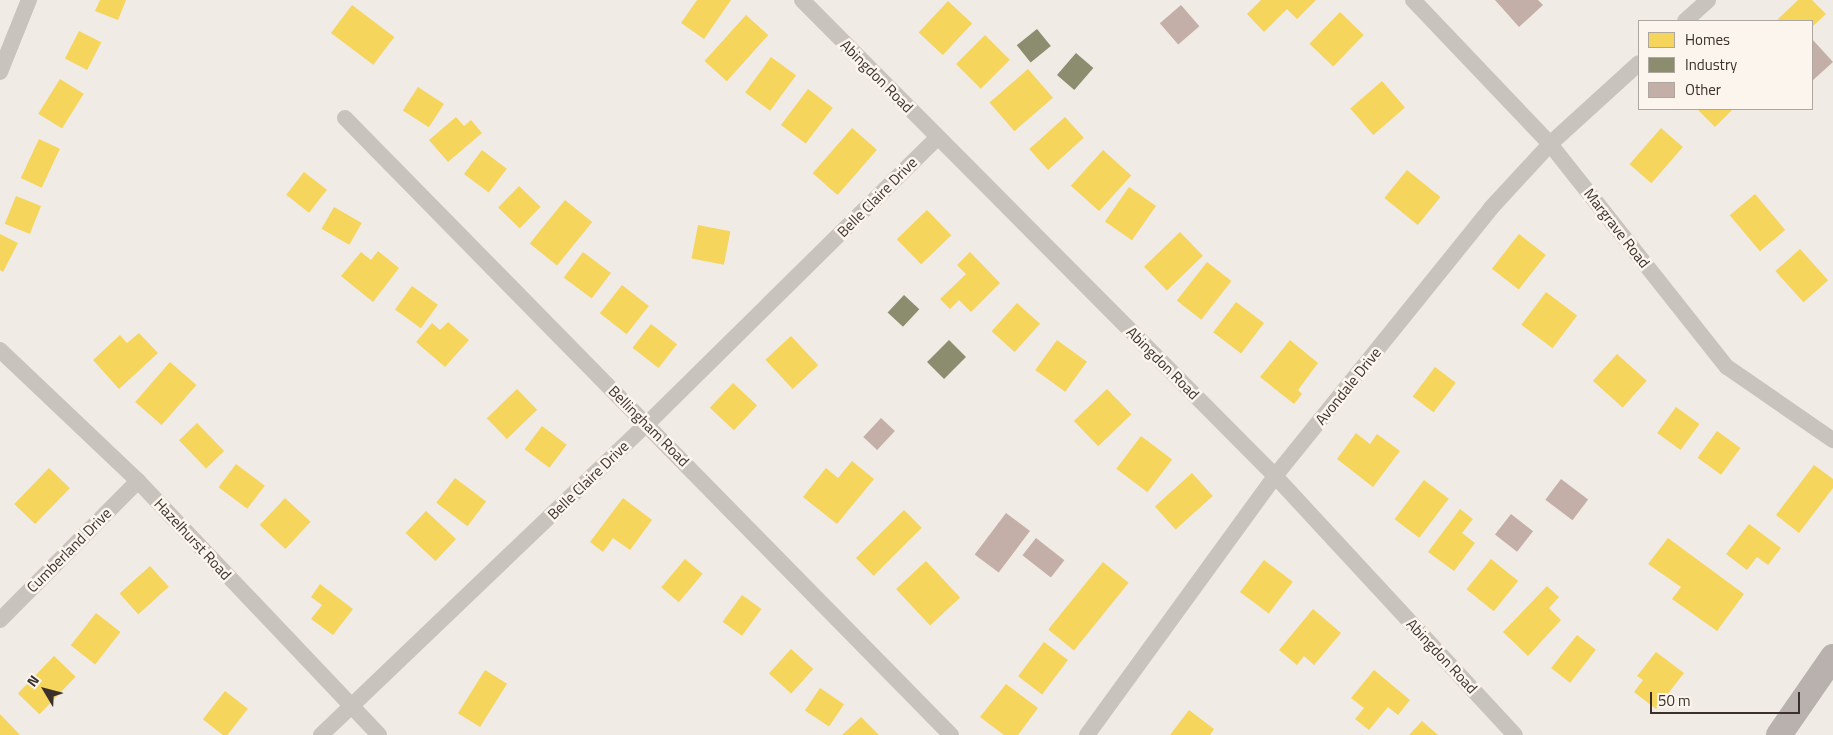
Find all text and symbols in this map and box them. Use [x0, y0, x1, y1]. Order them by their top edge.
legend [1638, 20, 1813, 110]
text: Homes [1685, 28, 1730, 51]
street label: Abingdon Road [837, 36, 917, 116]
text: Industry [1685, 53, 1737, 76]
text: Other [1685, 78, 1721, 101]
street label: Belle Claire Drive [833, 153, 921, 241]
street label: Margrave Road [1580, 185, 1654, 271]
street label: Abingdon Road [1123, 323, 1203, 403]
street label: Avondale Drive [1311, 344, 1385, 428]
street label: Bellingham Road [605, 382, 693, 470]
street label: Belle Claire Drive [544, 437, 632, 523]
street label: Hazelhurst Road [151, 495, 235, 583]
street label: Cumberland Drive [23, 504, 115, 596]
street label: Abingdon Road [1403, 615, 1481, 697]
north arrow [20, 665, 70, 715]
text: N [21, 670, 44, 691]
scale bar [1653, 682, 1803, 714]
text: 50 m [1658, 689, 1691, 712]

